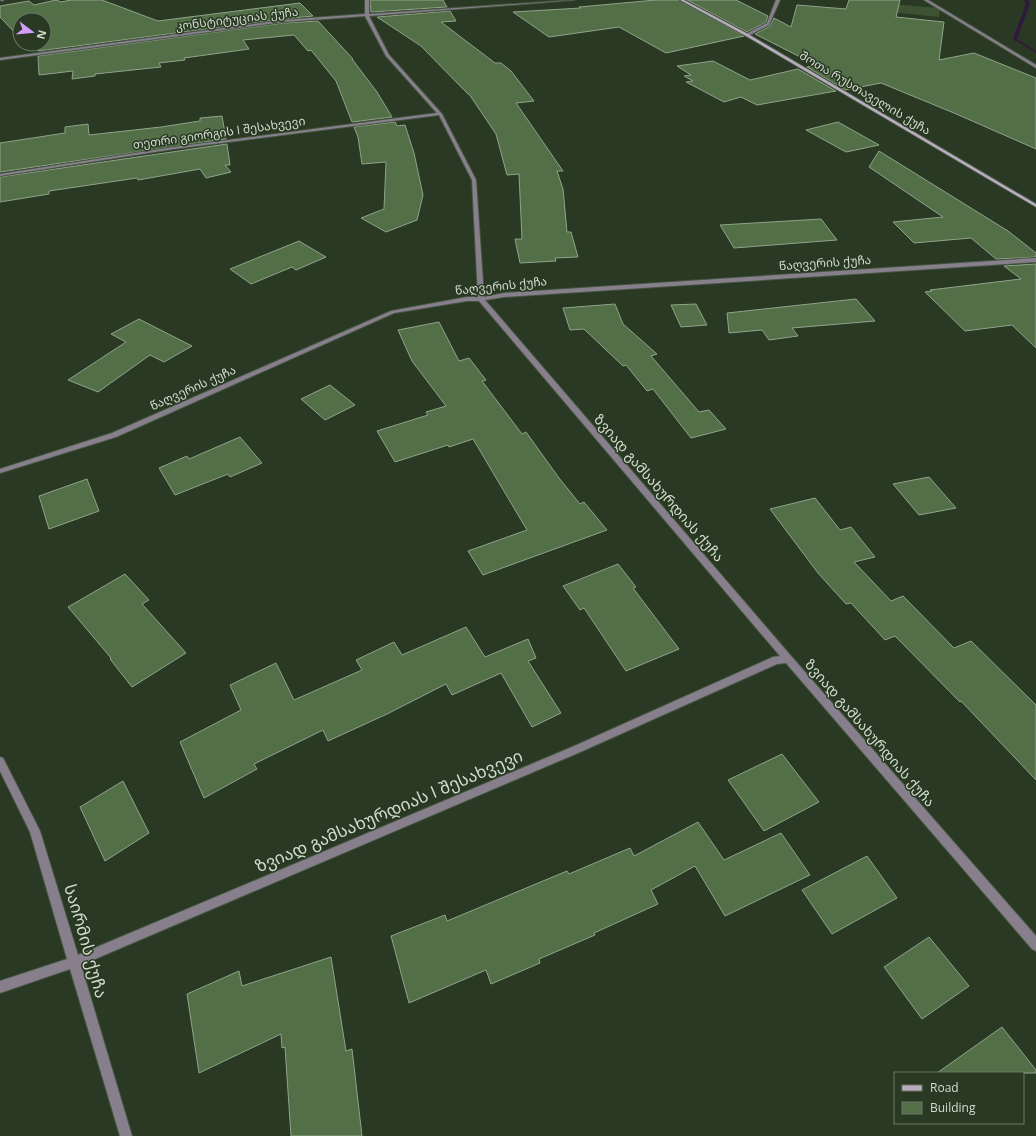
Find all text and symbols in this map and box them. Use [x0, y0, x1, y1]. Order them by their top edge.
street label: კონსტიტუციას ქუჩა [175, 3, 299, 34]
north arrow [12, 12, 52, 52]
text: N [34, 29, 51, 41]
street label: შოთა რუსთაველის ქუჩა [796, 47, 934, 139]
street label: თეთრი გიორგის I შესახვევი [132, 112, 306, 153]
street label: წაღვერის ქუჩა [778, 251, 872, 274]
street label: წაღვერის ქუჩა [454, 272, 548, 299]
street label: წაღვერის ქუჩა [147, 361, 238, 414]
street label: ზვიად გამსახურდიას ქუჩა [590, 410, 729, 565]
street label: ზვიად გამსახურდიას ქუჩა [801, 655, 940, 810]
street label: ზვიად გამსახურდიას I შესახვევი [252, 744, 526, 877]
street label: საირმის ქუჩა [59, 881, 114, 1000]
legend [894, 1072, 1024, 1124]
text: Road [930, 1079, 959, 1096]
text: Building [930, 1099, 976, 1116]

